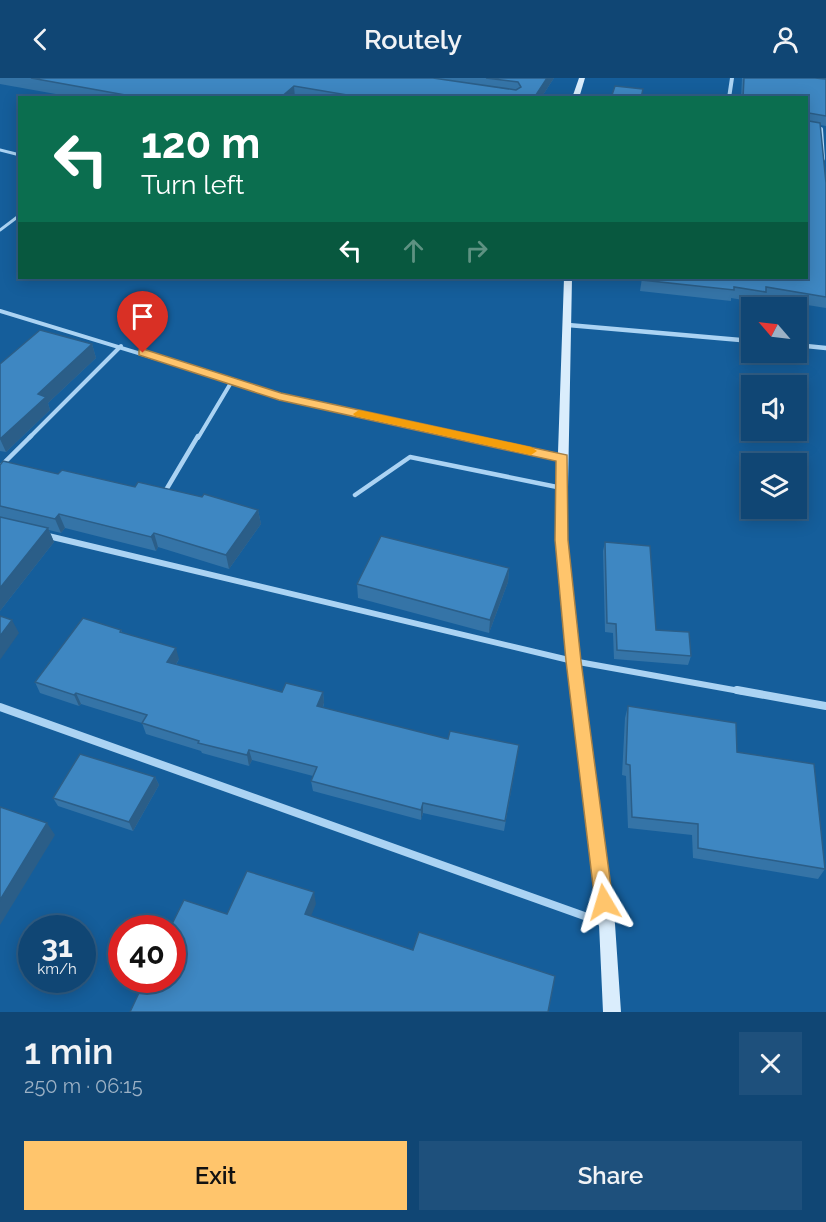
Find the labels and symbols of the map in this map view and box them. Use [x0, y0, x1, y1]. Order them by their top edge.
pin [117, 291, 168, 353]
north arrow [741, 297, 807, 363]
position arrow [572, 870, 636, 934]
speed limit sign: 40 [108, 915, 186, 993]

